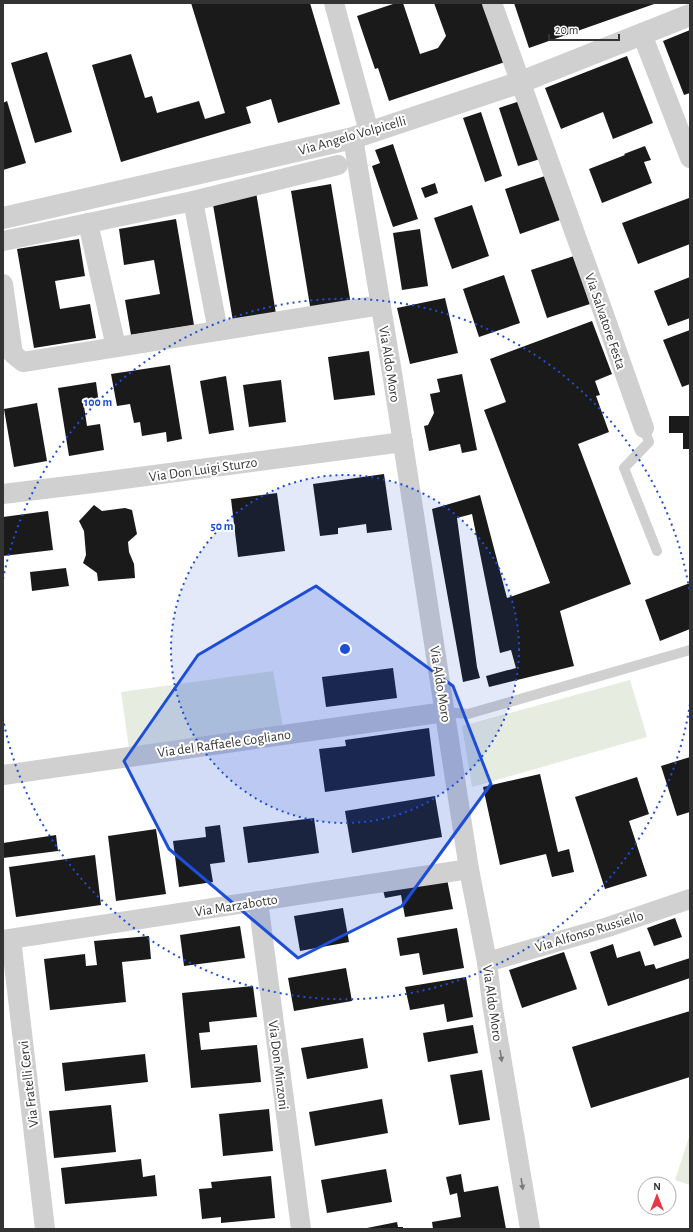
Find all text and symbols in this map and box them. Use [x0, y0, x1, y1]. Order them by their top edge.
scale bar [549, 16, 619, 42]
text: 20 m [555, 24, 578, 36]
street label: Via Angelo Volpicelli [297, 114, 408, 158]
street label: Via Salvatore Festa [582, 271, 628, 372]
street label: Via Aldo Moro [376, 325, 402, 403]
text: 100 m [84, 396, 112, 408]
street label: Via Don Luigi Sturzo [148, 455, 258, 485]
text: 50 m [211, 520, 234, 532]
centre of rings [338, 642, 352, 656]
street label: Via Aldo Moro [427, 645, 453, 723]
street label: Via del Raffaele Cogliano [156, 728, 292, 760]
street label: Via Marzabotto [194, 893, 279, 919]
street label: Via Alfonso Russiello [533, 909, 645, 955]
street label: Via Aldo Moro [480, 964, 504, 1042]
street label: Via Don Minzoni [266, 1020, 290, 1111]
street label: Via Fratelli Cervi [17, 1040, 41, 1128]
one-way arrow [498, 1050, 504, 1062]
north arrow [637, 1176, 677, 1216]
one-way arrow [520, 1178, 526, 1190]
text: N [653, 1181, 661, 1192]

